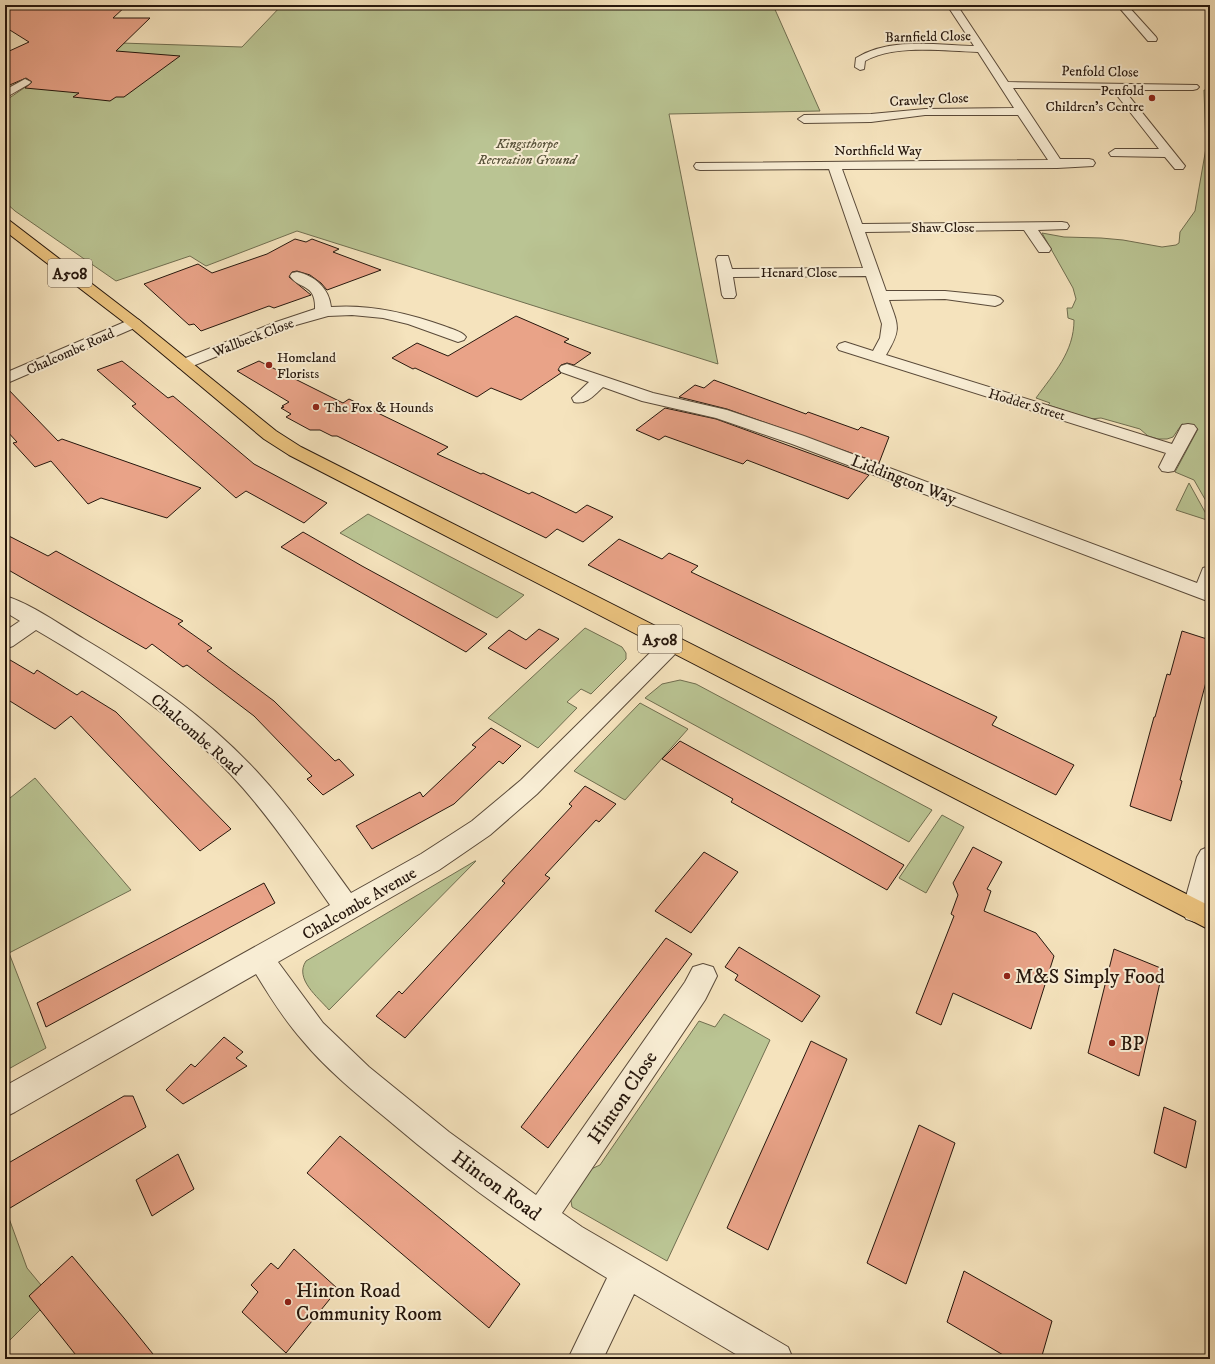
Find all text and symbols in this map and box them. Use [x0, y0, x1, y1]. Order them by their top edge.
street label: Barnfield Close [885, 27, 971, 47]
street label: Penfold Close [1061, 62, 1139, 82]
place label: Penfold Children's Centre [1045, 82, 1144, 116]
street label: Crawley Close [889, 89, 969, 111]
marker: Penfold Children's Centre [1147, 93, 1157, 103]
park label: Kingsthorpe Recreation Ground [477, 135, 578, 169]
street label: Northfield Way [834, 142, 922, 160]
street label: Shaw Close [911, 219, 975, 237]
road number: A508 [48, 259, 92, 287]
street label: Henard Close [761, 264, 837, 282]
street label: Wallbeck Close [209, 314, 297, 362]
street label: Chalcombe Road [24, 324, 117, 379]
place label: Homeland Florists [277, 349, 336, 383]
marker: Homeland Florists [264, 360, 274, 370]
street label: Hodder Street [986, 385, 1068, 425]
place label: The Fox & Hounds [324, 399, 434, 417]
marker: The Fox & Hounds [311, 402, 321, 412]
street label: Liddington Way [848, 450, 960, 510]
road number: A508 [638, 625, 682, 653]
street label: Chalcombe Road [146, 689, 247, 781]
street label: Chalcombe Avenue [298, 862, 421, 946]
place label: M&S Simply Food [1015, 965, 1165, 990]
marker: M&S Simply Food [1002, 971, 1012, 981]
place label: BP [1120, 1032, 1145, 1057]
marker: BP [1107, 1038, 1117, 1048]
street label: Hinton Close [583, 1046, 664, 1149]
street label: Hinton Road [446, 1145, 546, 1227]
place label: Hinton Road Community Room [296, 1279, 442, 1327]
marker: Hinton Road Community Room [283, 1297, 293, 1307]

